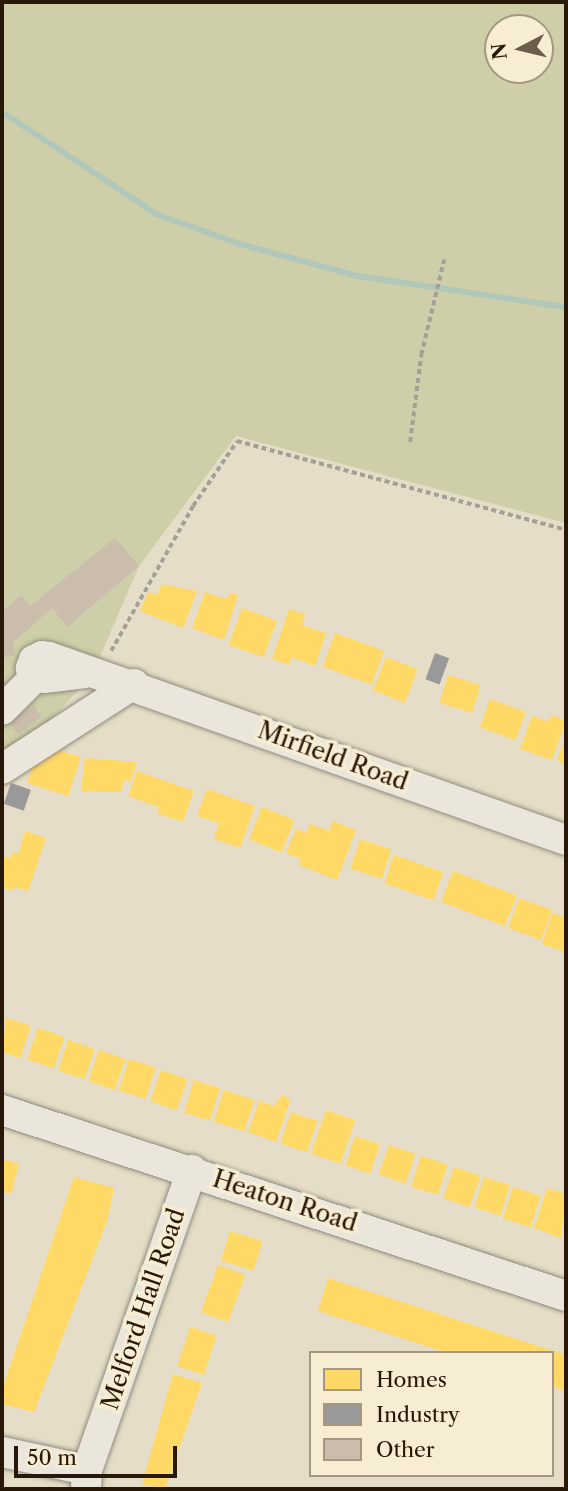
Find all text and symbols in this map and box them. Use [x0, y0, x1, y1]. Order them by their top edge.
north arrow [484, 14, 554, 84]
text: N [487, 42, 512, 61]
street label: Mirfield Road [254, 715, 412, 797]
street label: Heaton Road [209, 1164, 361, 1238]
street label: Melford Hall Road [95, 1205, 191, 1413]
legend [309, 1351, 554, 1477]
text: Homes [376, 1367, 447, 1392]
text: Industry [376, 1402, 460, 1427]
scale bar [18, 1432, 180, 1476]
text: Other [376, 1437, 435, 1462]
text: 50 m [27, 1445, 77, 1470]

